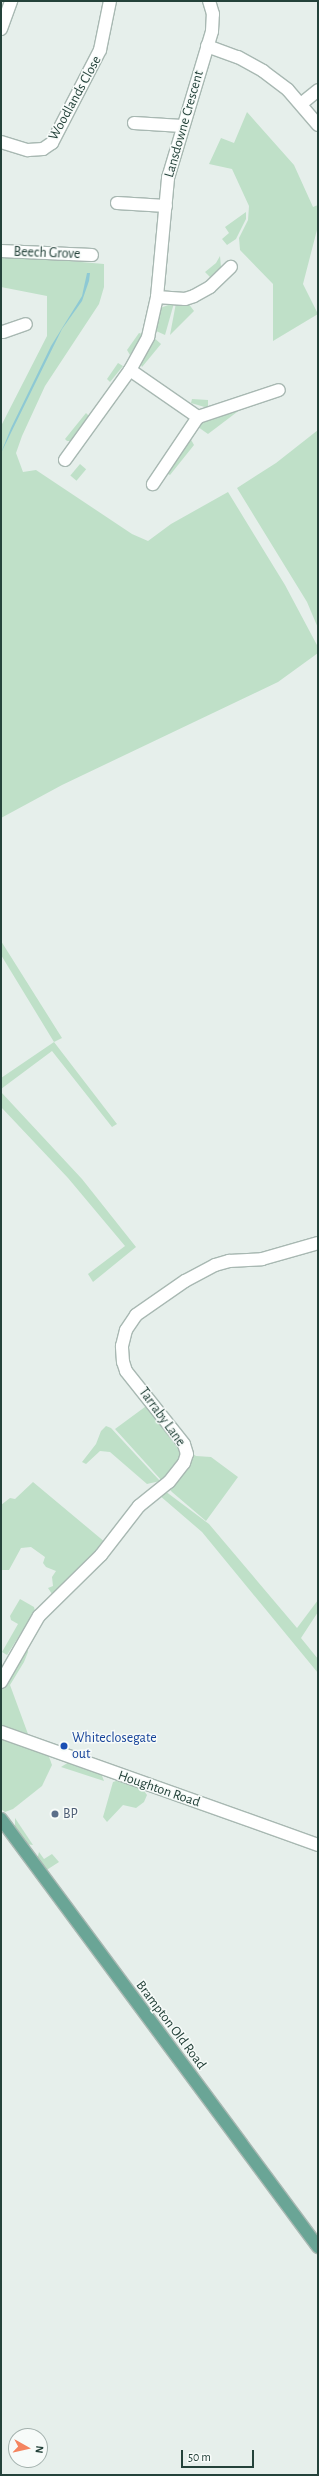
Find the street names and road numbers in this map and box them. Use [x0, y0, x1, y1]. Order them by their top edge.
street label: Woodlands Close [45, 53, 105, 143]
street label: Lansdowne Crescent [161, 69, 207, 179]
street label: Beech Grove [13, 243, 81, 263]
street label: Tarraby Lane [135, 1384, 189, 1450]
street label: Houghton Road [116, 1767, 202, 1811]
street label: Brampton Old Road [132, 1977, 210, 2073]

